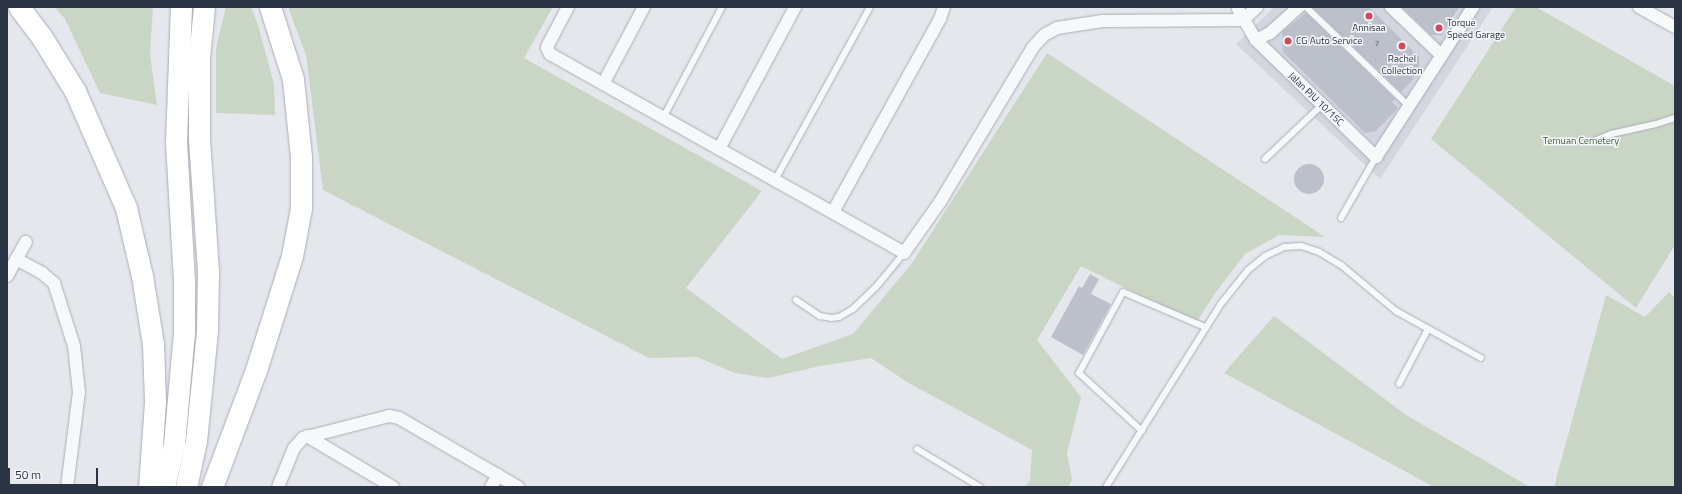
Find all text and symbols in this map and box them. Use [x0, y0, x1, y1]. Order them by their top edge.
marker: Annisaa [1364, 11, 1374, 21]
place label: Torque Speed Garage [1447, 16, 1505, 40]
place label: Annisaa [1352, 22, 1386, 34]
marker: Torque Speed Garage [1434, 23, 1444, 33]
place label: CG Auto Service [1296, 35, 1362, 47]
marker: CG Auto Service [1283, 36, 1293, 46]
house number: 7 [1375, 39, 1379, 49]
marker: Rachel Collection [1397, 41, 1407, 51]
place label: Rachel Collection [1382, 52, 1422, 76]
street label: Jalan PJU 10/15C [1286, 70, 1346, 128]
park label: Temuan Cemetery [1543, 135, 1619, 147]
scale bar [10, 460, 100, 486]
text: 50 m [15, 465, 41, 484]

